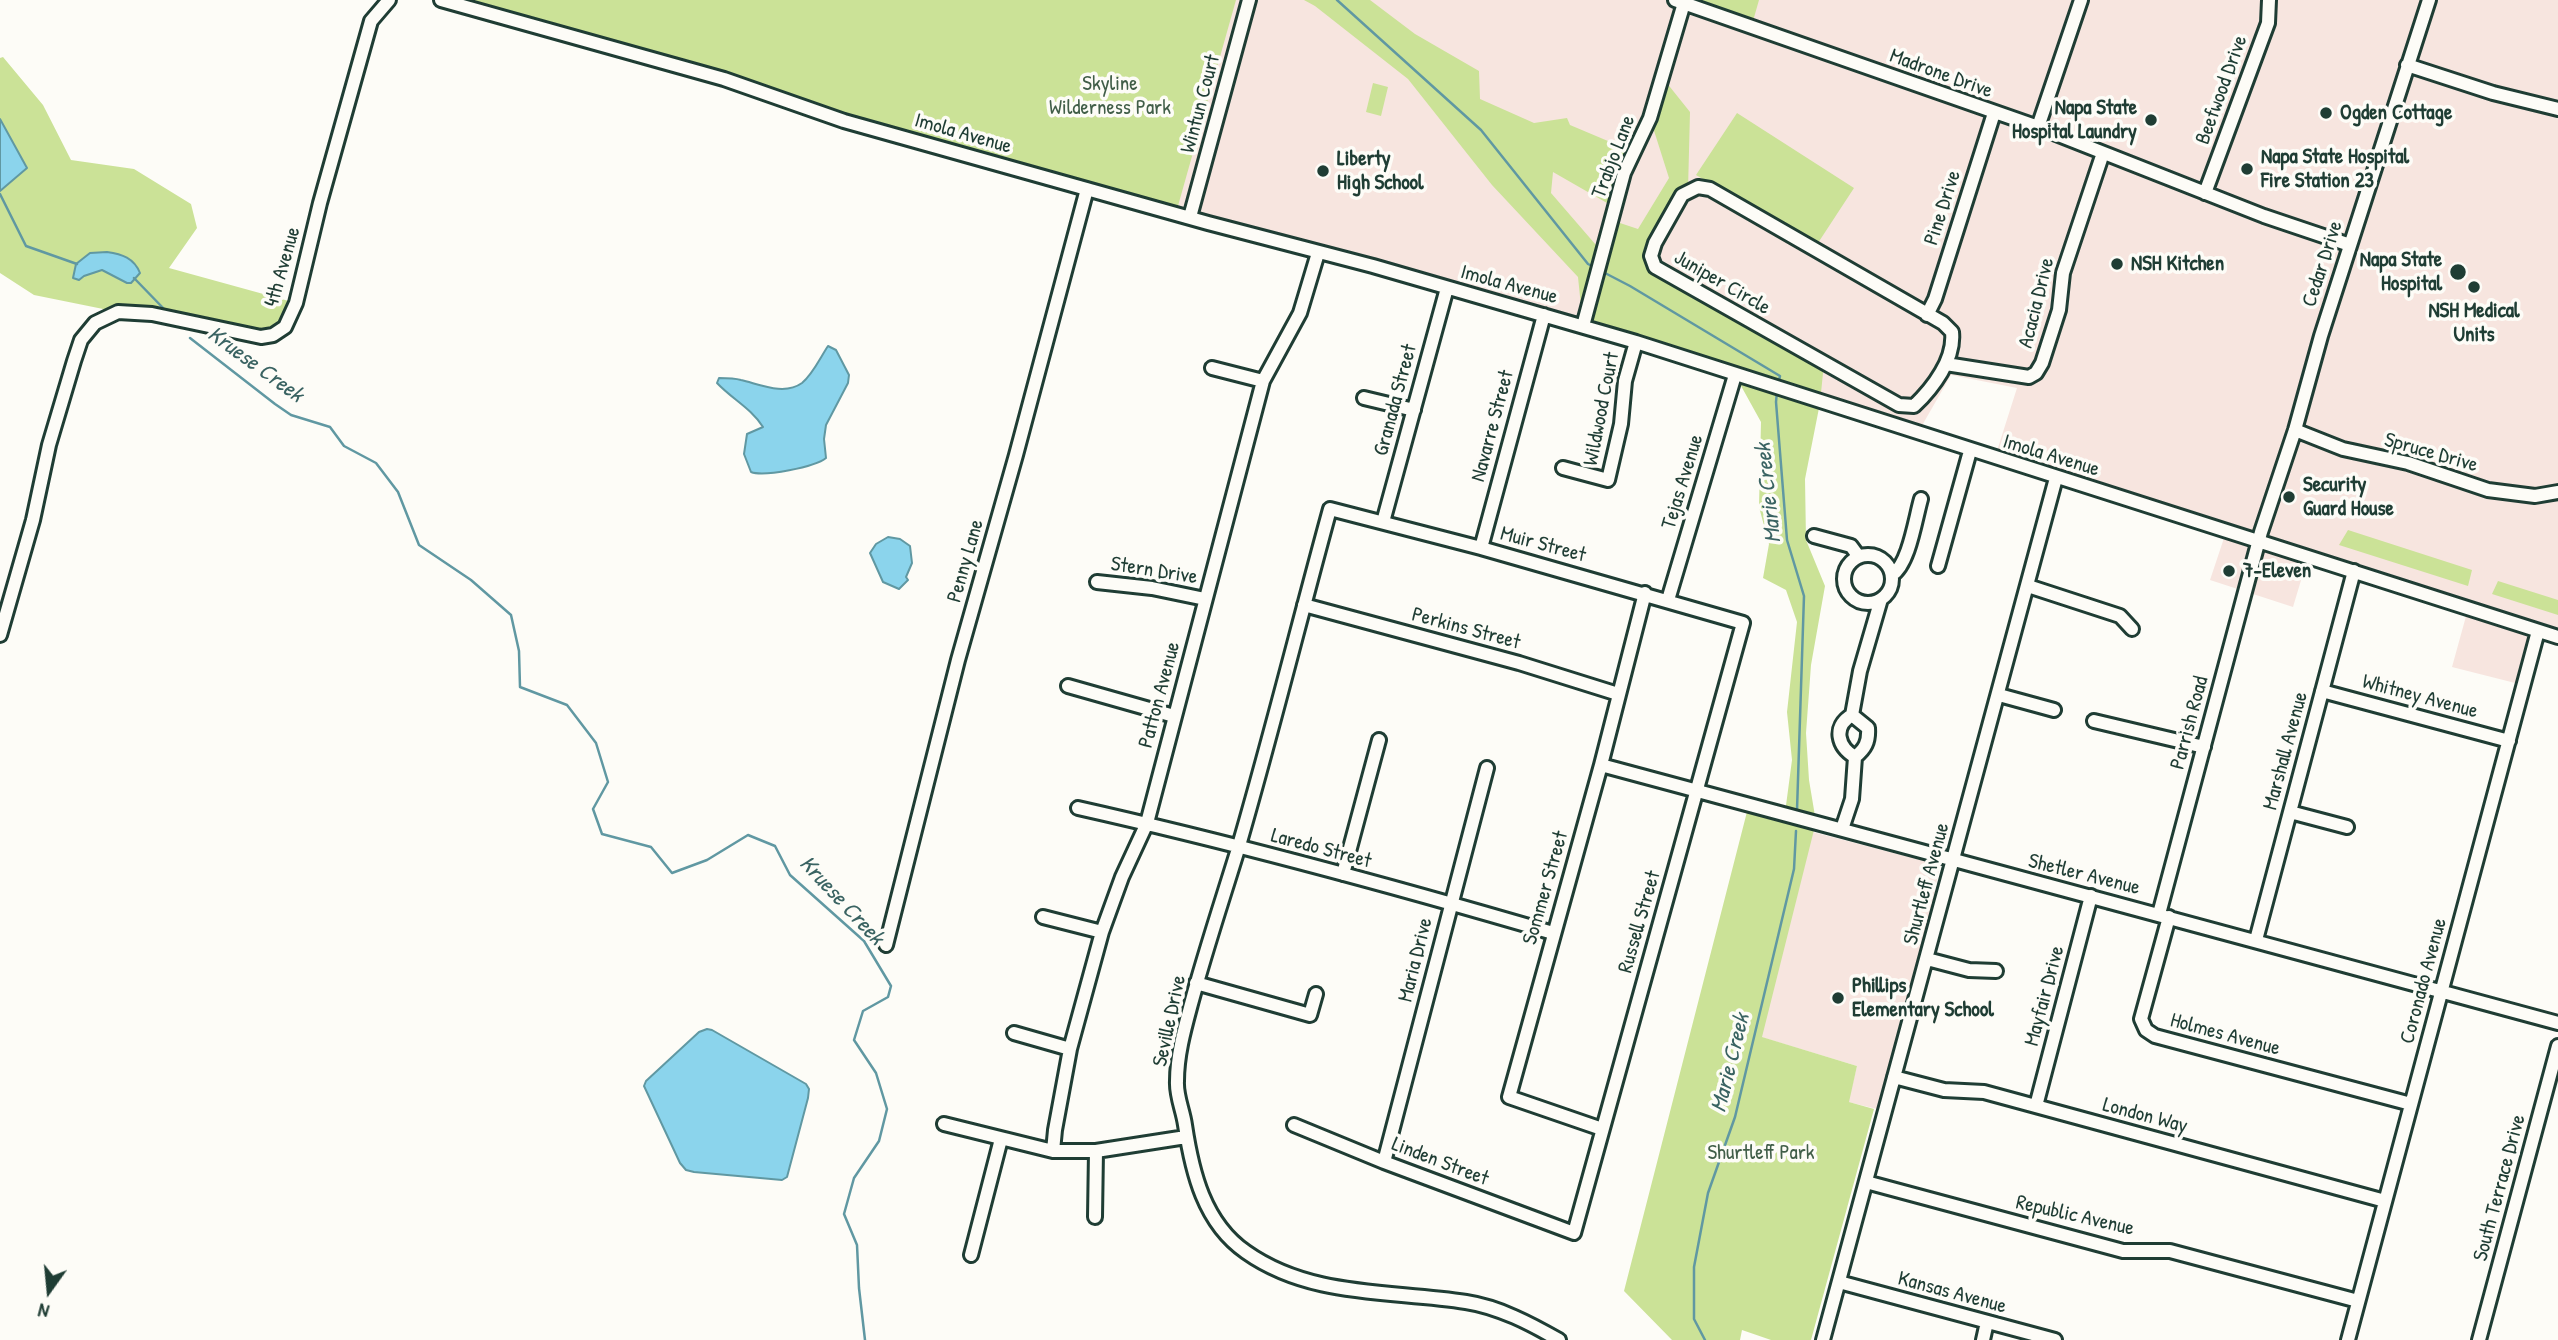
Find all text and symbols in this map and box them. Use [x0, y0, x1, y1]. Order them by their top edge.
street label: Beefwood Drive [2191, 32, 2253, 148]
street label: Madrone Drive [1886, 44, 1996, 104]
street label: Wintun Court [1176, 52, 1226, 156]
park label: Skyline Wilderness Park [1049, 71, 1171, 121]
place label: Napa State Hospital Laundry [2012, 95, 2137, 145]
place label: Ogden Cottage [2340, 100, 2452, 126]
marker: Ogden Cottage [2318, 105, 2334, 121]
street label: Imola Avenue [912, 108, 1014, 160]
street label: Trabjo Lane [1587, 112, 1641, 202]
marker: Napa State Hospital Laundry [2143, 112, 2159, 128]
place label: Napa State Hospital Fire Station 23 [2261, 144, 2409, 194]
place label: Liberty High School [1337, 146, 1424, 196]
marker: Napa State Hospital Fire Station 23 [2239, 161, 2255, 177]
marker: Liberty High School [1315, 163, 1331, 179]
street label: Pine Drive [1919, 167, 1967, 249]
street label: Cedar Drive [2297, 218, 2349, 310]
street label: 4th Avenue [260, 224, 306, 310]
street label: Juniper Circle [1669, 245, 1775, 321]
place label: Napa State Hospital [2360, 247, 2442, 297]
place label: NSH Kitchen [2131, 251, 2224, 277]
street label: Acacia Drive [2014, 255, 2060, 351]
marker: NSH Kitchen [2109, 256, 2125, 272]
street label: Imola Avenue [1458, 260, 1560, 310]
marker: Napa State Hospital [2448, 262, 2468, 282]
marker: NSH Medical Units [2466, 279, 2482, 295]
place label: NSH Medical Units [2428, 298, 2520, 348]
water label: Kruese Creek [202, 321, 308, 409]
street label: Granada Street [1369, 342, 1423, 458]
street label: Wildwood Court [1579, 350, 1625, 468]
street label: Navarre Street [1466, 368, 1520, 484]
street label: Spruce Drive [2381, 428, 2481, 478]
street label: Imola Avenue [2000, 429, 2102, 483]
street label: Tejas Avenue [1657, 432, 1709, 532]
water label: Marie Creek [1750, 442, 1788, 544]
place label: Security Guard House [2303, 472, 2394, 522]
marker: Security Guard House [2281, 489, 2297, 505]
street label: Penny Lane [942, 517, 990, 605]
street label: Muir Street [1498, 522, 1588, 568]
street label: Stern Drive [1109, 552, 1199, 590]
place label: 7-Eleven [2243, 558, 2311, 584]
marker: 7-Eleven [2221, 563, 2237, 579]
street label: Perkins Street [1409, 602, 1523, 656]
street label: Patton Avenue [1134, 639, 1186, 751]
street label: Whitney Avenue [2360, 669, 2480, 725]
street label: Parrish Road [2165, 674, 2215, 772]
street label: Marshall Avenue [2258, 689, 2314, 813]
street label: Shurtleff Avenue [1899, 820, 1955, 948]
street label: Laredo Street [1268, 824, 1374, 874]
street label: Sommer Street [1518, 828, 1574, 948]
street label: Shetler Avenue [2026, 849, 2142, 901]
water label: Kruese Creek [793, 851, 889, 951]
street label: Russell Street [1613, 868, 1667, 976]
street label: Maria Drive [1393, 915, 1439, 1005]
street label: Coronado Avenue [2395, 915, 2453, 1047]
street label: Mayfair Drive [2020, 943, 2070, 1049]
street label: Seville Drive [1148, 973, 1192, 1069]
place label: Phillips Elementary School [1852, 973, 1994, 1023]
marker: Phillips Elementary School [1830, 990, 1846, 1006]
street label: Holmes Avenue [2167, 1008, 2283, 1062]
water label: Marie Creek [1705, 1011, 1757, 1115]
street label: London Way [2100, 1093, 2190, 1139]
street label: South Terrace Drive [2468, 1112, 2532, 1264]
street label: Linden Street [1388, 1132, 1492, 1192]
park label: Shurtleff Park [1707, 1140, 1815, 1166]
street label: Republic Avenue [2013, 1190, 2137, 1242]
north arrow [14, 1256, 84, 1326]
street label: Kansas Avenue [1895, 1266, 2009, 1320]
text: N [35, 1297, 52, 1325]

